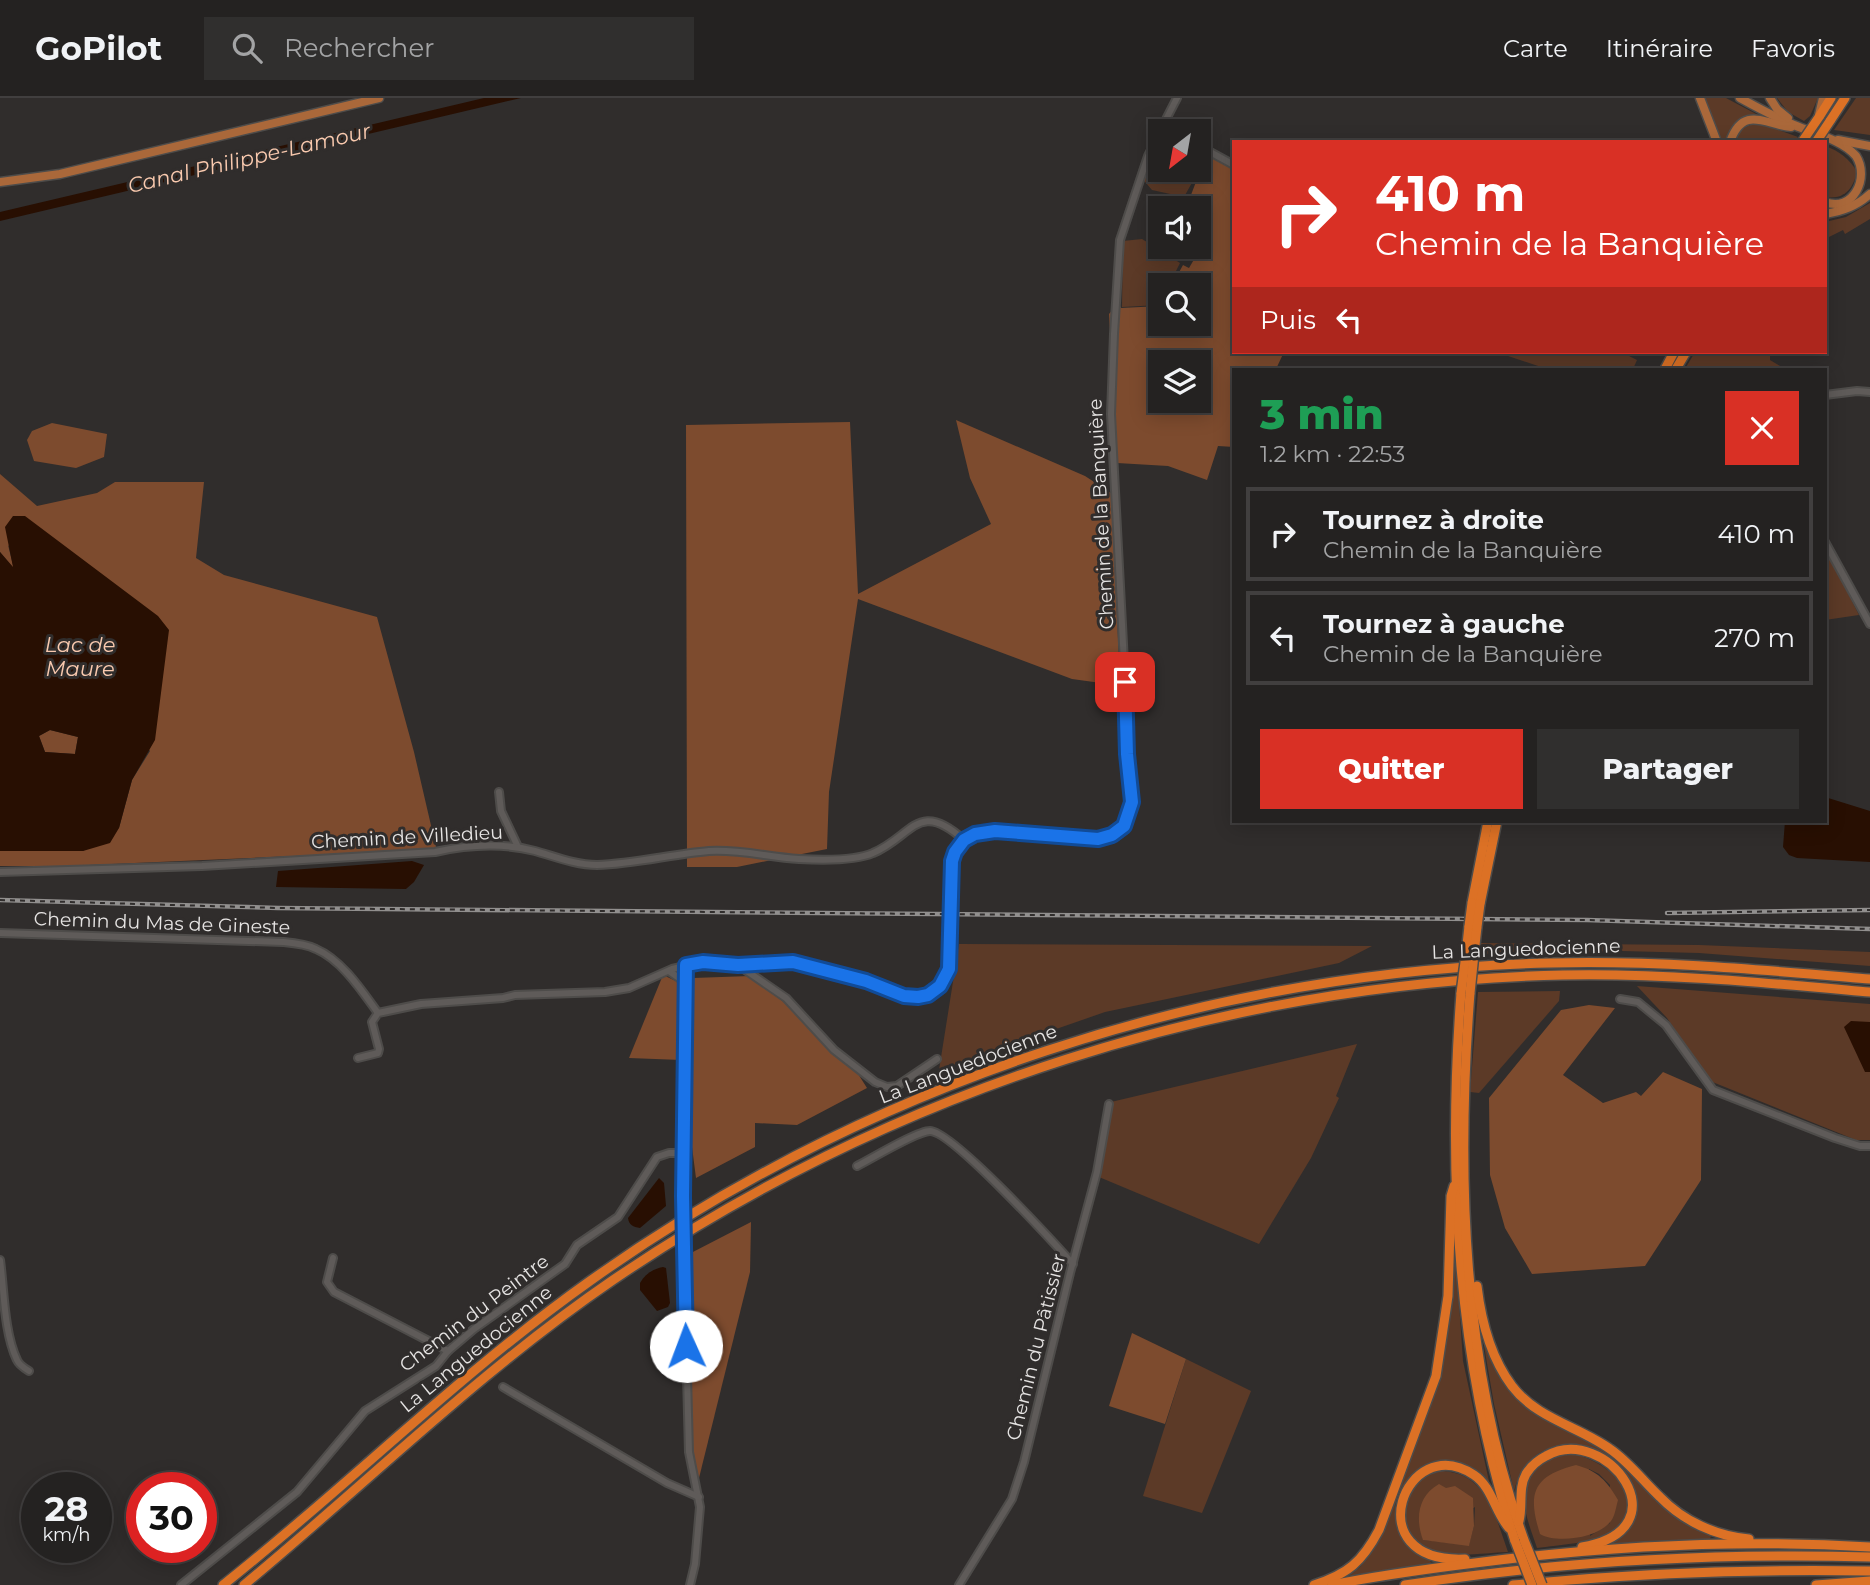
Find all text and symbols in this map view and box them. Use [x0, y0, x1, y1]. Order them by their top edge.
search box [204, 17, 694, 80]
text: GoPilot [35, 28, 162, 68]
icon: search [228, 29, 266, 67]
text: Rechercher [284, 32, 435, 64]
text: Carte [1503, 34, 1568, 63]
text: Itinéraire [1606, 34, 1713, 63]
text: Favoris [1751, 34, 1835, 63]
water label: Canal Philippe-Lamour [125, 118, 373, 198]
north arrow [1148, 119, 1211, 182]
map controls [1148, 119, 1211, 413]
text: 410 m [1375, 164, 1525, 223]
icon: right [1260, 168, 1351, 259]
button: sound [1148, 196, 1211, 259]
text: Chemin de la Banquière [1375, 224, 1764, 263]
button: search [1148, 273, 1211, 336]
icon: left [1330, 301, 1368, 339]
text: Puis [1260, 304, 1316, 336]
button: layers [1148, 350, 1211, 413]
text: 3 min [1260, 388, 1384, 440]
button: close [1725, 391, 1799, 465]
street label: Chemin de la Banquière [1083, 398, 1119, 630]
text: 1.2 km · 22:53 [1260, 440, 1405, 468]
text: Tournez à droite [1323, 504, 1544, 536]
icon: right [1264, 515, 1302, 553]
text: 410 m [1717, 518, 1795, 550]
text: Chemin de la Banquière [1323, 536, 1603, 564]
text: Tournez à gauche [1323, 608, 1565, 640]
icon: left [1264, 619, 1302, 657]
text: 270 m [1714, 622, 1795, 654]
water label: Lac de Maure [45, 632, 115, 681]
text: Chemin de la Banquière [1323, 640, 1603, 668]
pin [1095, 652, 1155, 712]
icon: arrive [1106, 663, 1144, 701]
button: Quitter [1260, 729, 1523, 809]
button: Partager [1537, 729, 1799, 809]
street label: Chemin de Villedieu [310, 820, 504, 854]
street label: Chemin du Mas de Gineste [33, 907, 291, 939]
street label: La Languedocienne [1431, 934, 1621, 964]
street label: La Languedocienne [876, 1019, 1060, 1109]
street label: Chemin du Peintre [395, 1249, 553, 1377]
street label: Chemin du Pâtissier [1002, 1251, 1070, 1443]
street label: La Languedocienne [395, 1281, 557, 1417]
position arrow [649, 1309, 723, 1383]
speed limit sign: 30 [126, 1472, 217, 1563]
text: 28 [45, 1487, 88, 1530]
text: km/h [42, 1524, 91, 1546]

